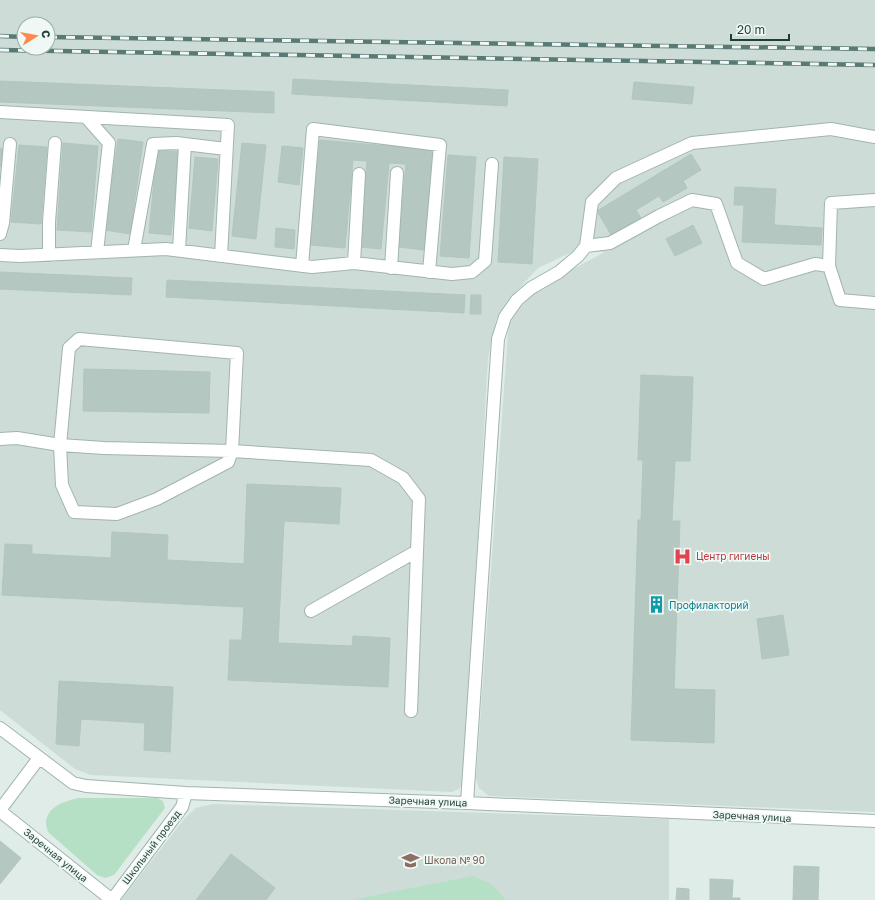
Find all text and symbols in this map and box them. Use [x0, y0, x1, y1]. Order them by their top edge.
north arrow [16, 16, 56, 56]
scale bar [731, 16, 789, 42]
text: 20 m [737, 22, 765, 37]
text: С [39, 29, 53, 39]
hospital icon: Центр гигиены [673, 546, 693, 566]
place label: Центр гигиены [696, 550, 770, 562]
building icon: Профилакторий [646, 595, 666, 615]
place label: Профилакторий [669, 599, 749, 611]
street label: Заречная улица [388, 794, 468, 808]
street label: Школьный проезд [119, 808, 183, 886]
street label: Заречная улица [712, 808, 792, 824]
street label: Заречная улица [22, 826, 90, 884]
school or university icon: Школа № 90 [401, 850, 421, 870]
place label: Школа № 90 [424, 854, 485, 866]

